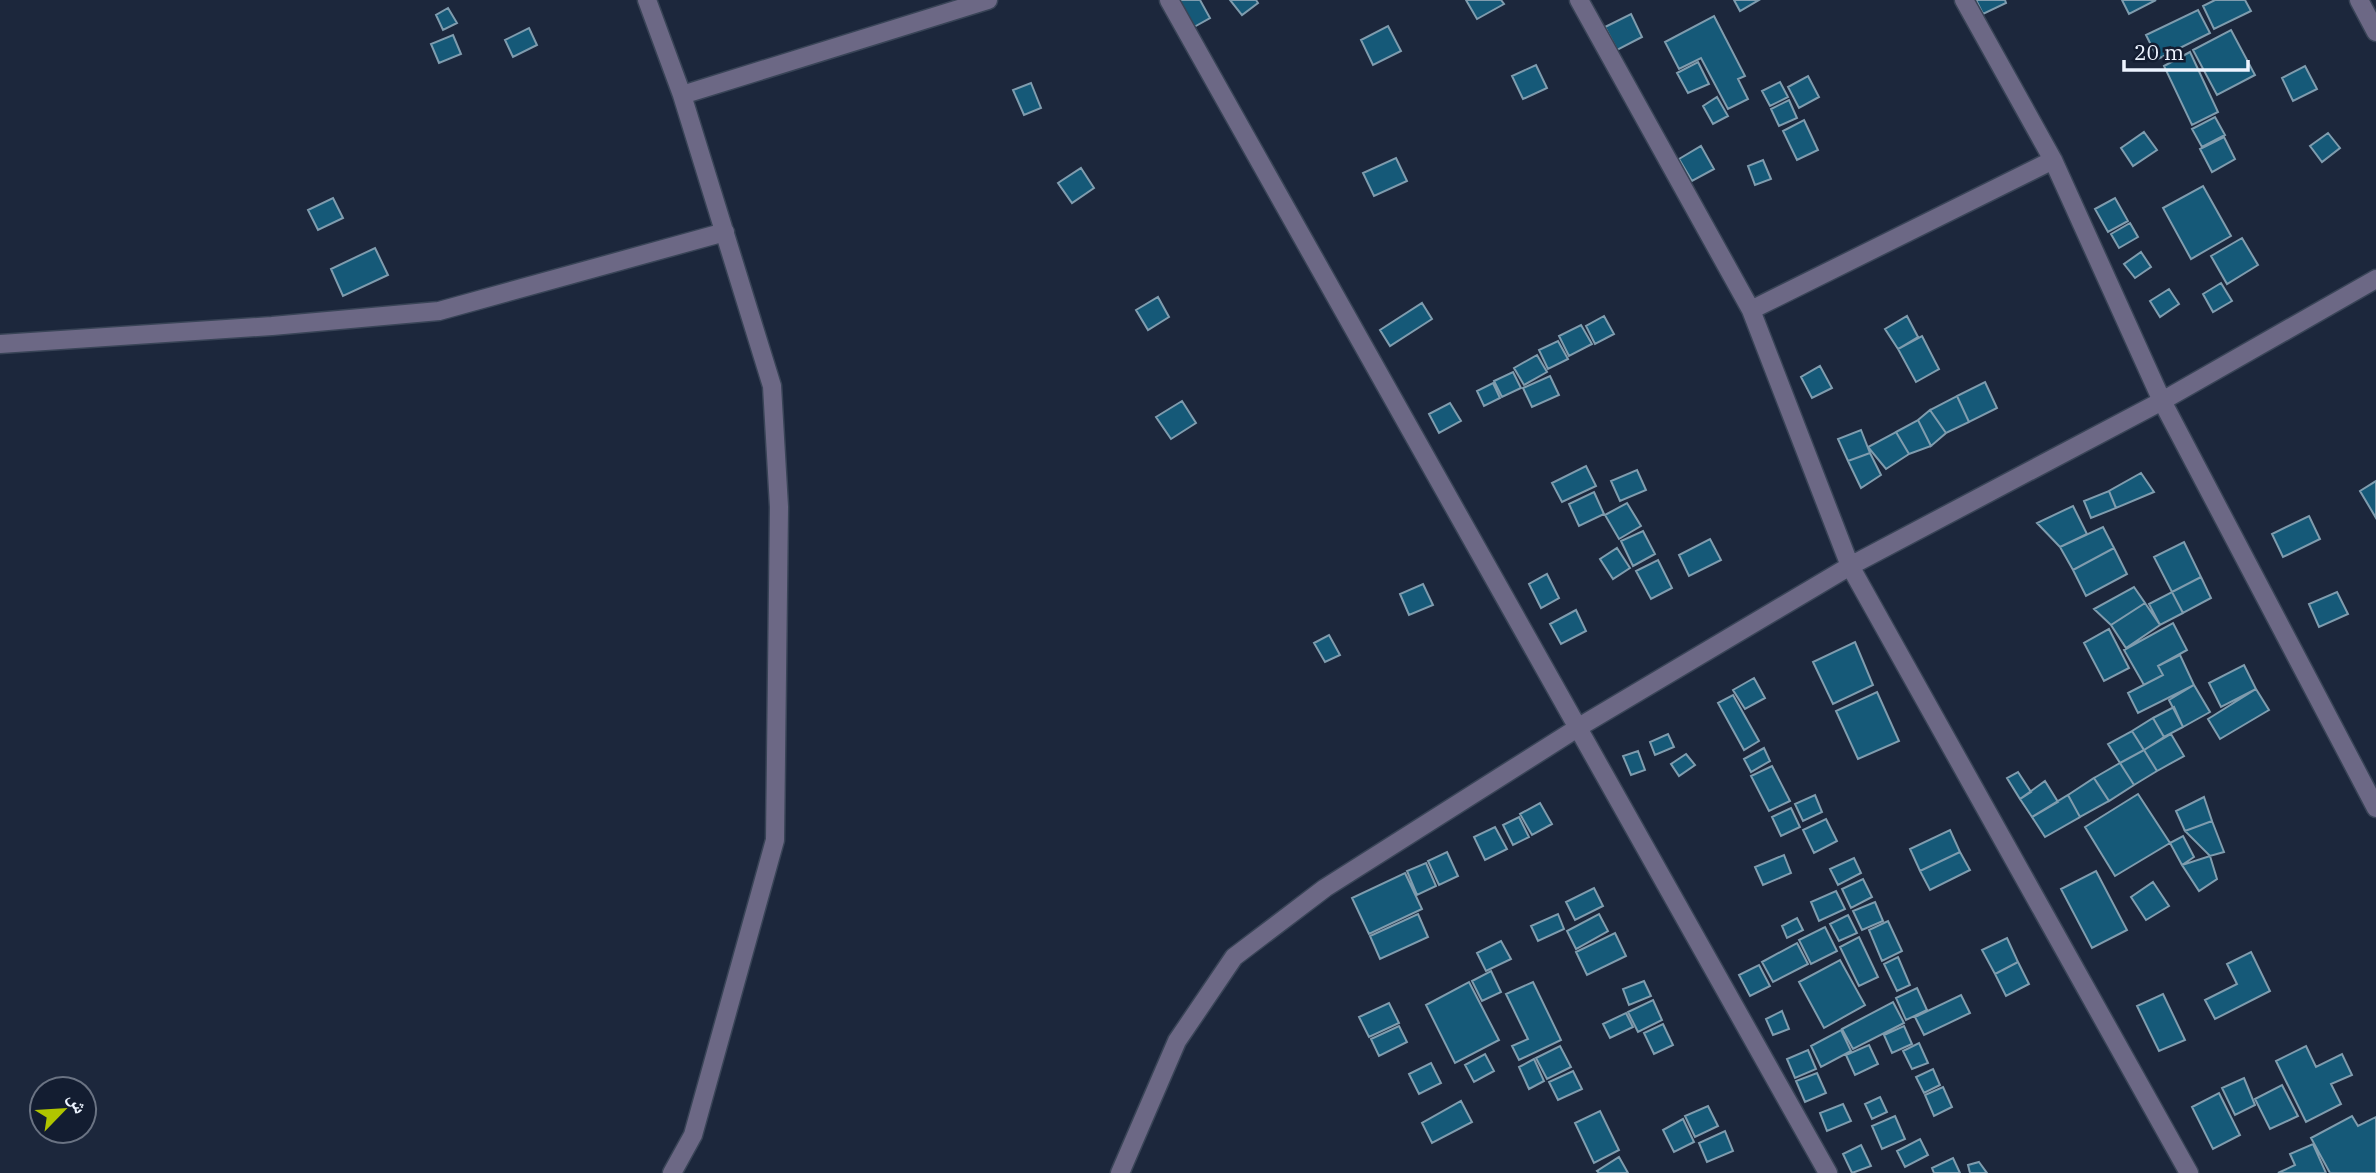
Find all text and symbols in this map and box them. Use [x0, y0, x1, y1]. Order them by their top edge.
scale bar [2124, 28, 2248, 72]
text: 20 m [2134, 38, 2184, 66]
north arrow [28, 1075, 98, 1145]
text: ش [63, 1089, 94, 1117]

